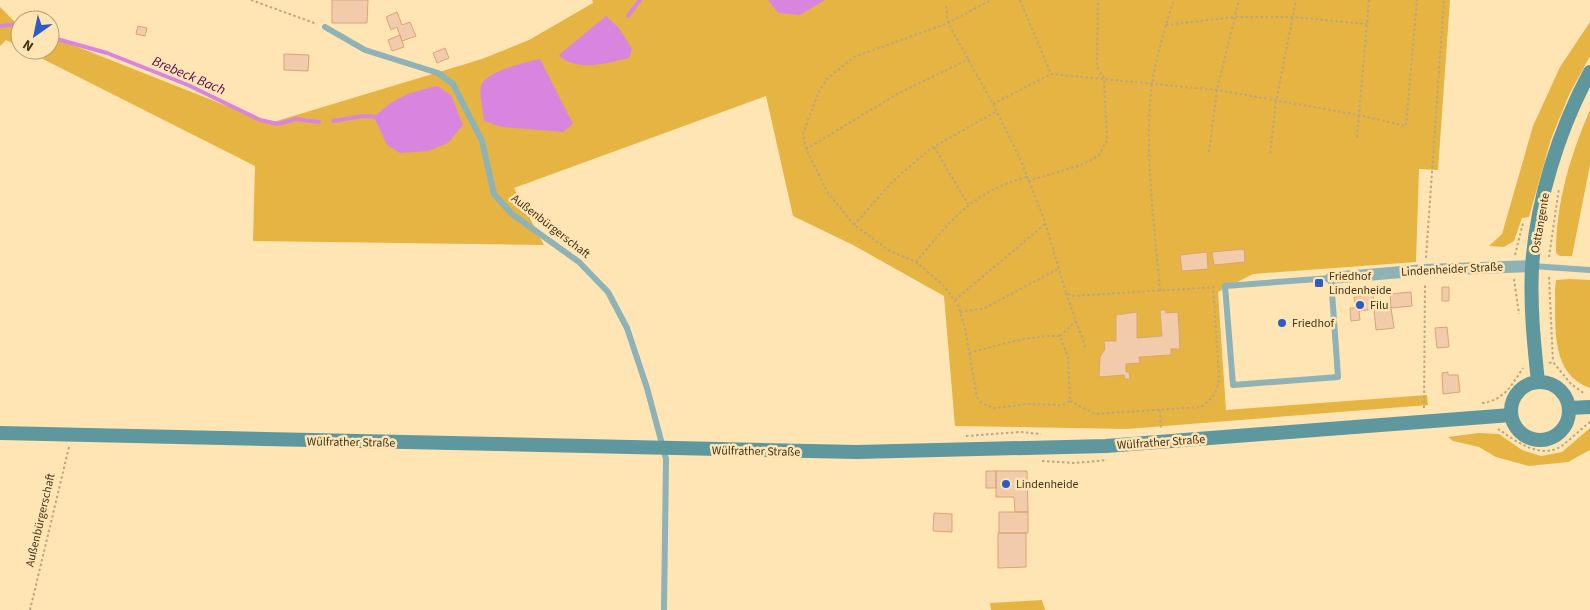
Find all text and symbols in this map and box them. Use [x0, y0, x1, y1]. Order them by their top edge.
north arrow [10, 10, 60, 60]
text: N [19, 34, 38, 56]
water label: Brebeck Bach [149, 51, 228, 100]
street label: Außenbürgerschaft [508, 190, 594, 263]
street label: Osttangente [1527, 191, 1554, 255]
street label: Lindenheider Straße [1401, 258, 1503, 281]
place label: Friedhof Lindenheide [1329, 268, 1392, 299]
marker: Friedhof Lindenheide [1313, 277, 1325, 289]
place label: Filu [1370, 297, 1388, 314]
marker: Filu [1354, 299, 1366, 311]
place label: Friedhof [1292, 315, 1334, 332]
marker: Friedhof [1276, 317, 1288, 329]
street label: Wülfrather Straße [1116, 431, 1206, 454]
street label: Wülfrather Straße [307, 433, 395, 452]
street label: Wülfrather Straße [712, 442, 800, 461]
street label: Außenbürgerschaft [21, 472, 60, 569]
place label: Lindenheide [1016, 476, 1079, 493]
marker: Lindenheide [1000, 478, 1012, 490]

